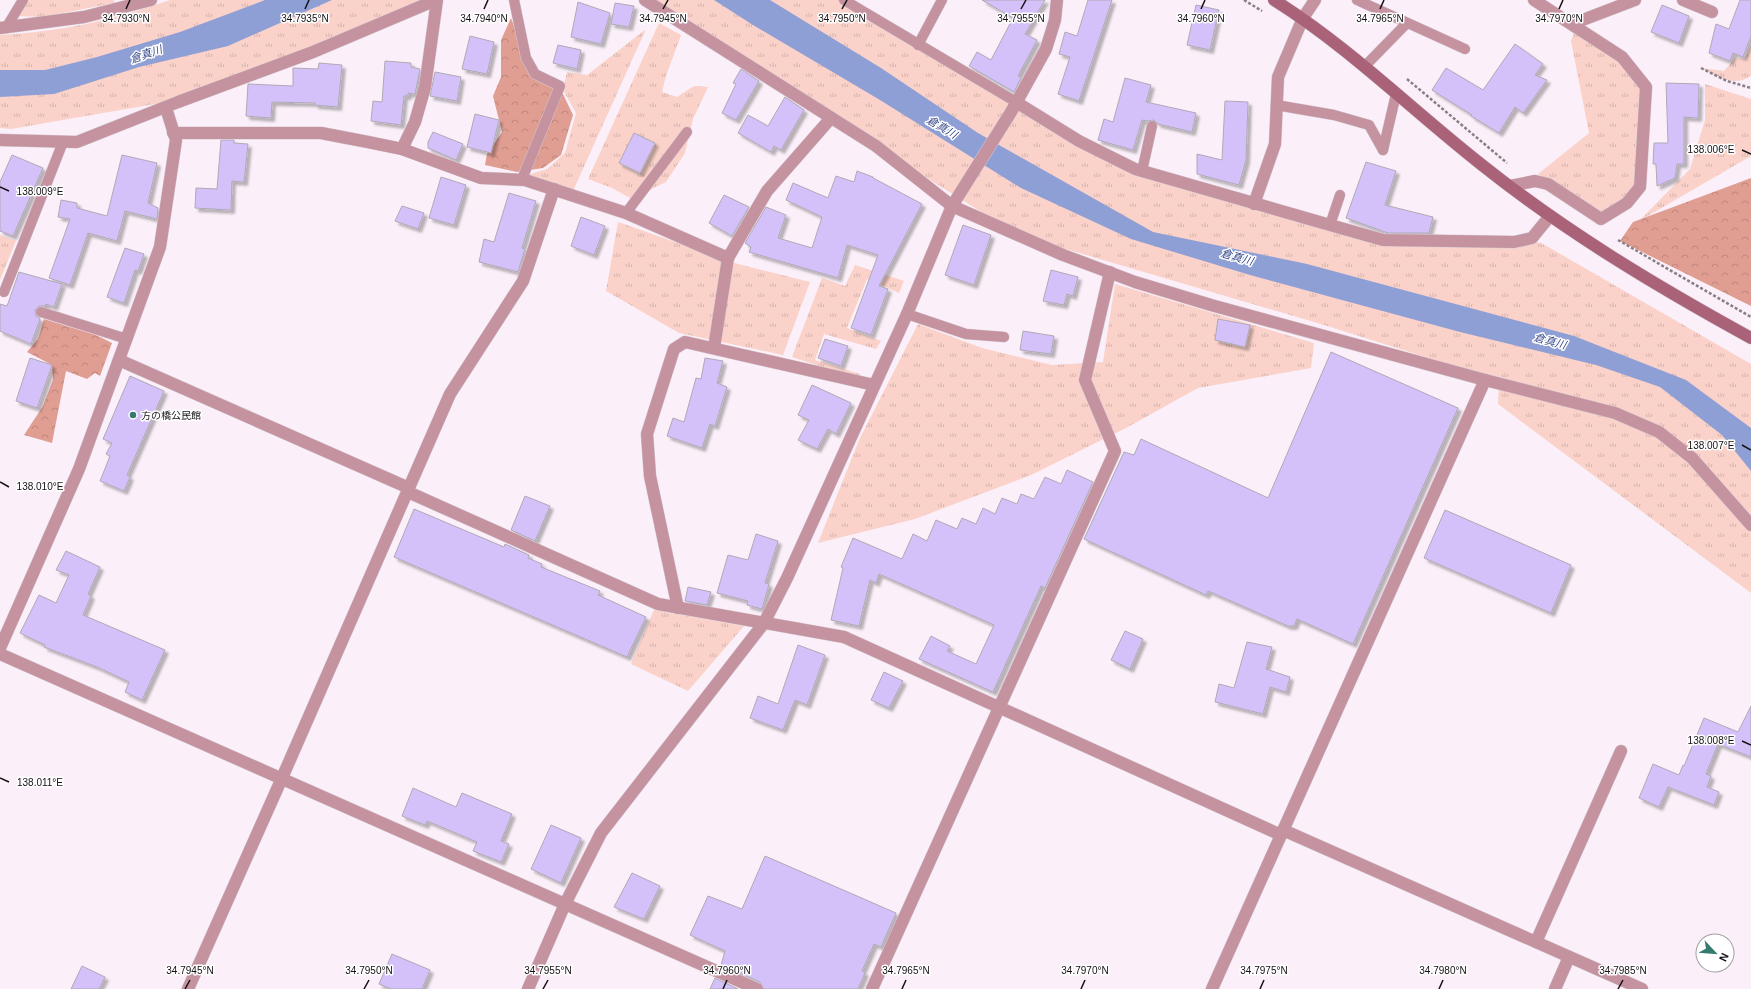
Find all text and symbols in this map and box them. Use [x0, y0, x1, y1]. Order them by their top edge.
text: 34.7930°N [102, 13, 150, 24]
text: 34.7935°N [281, 13, 329, 24]
text: 34.7940°N [460, 13, 508, 24]
text: 34.7945°N [639, 13, 687, 24]
text: 34.7950°N [818, 13, 866, 24]
text: 34.7955°N [997, 13, 1045, 24]
text: 34.7960°N [1177, 13, 1225, 24]
text: 34.7965°N [1356, 13, 1404, 24]
text: 34.7970°N [1535, 13, 1583, 24]
water label: 倉真川 [128, 43, 164, 65]
water label: 倉真川 [925, 113, 960, 141]
text: 138.006°E [1688, 144, 1735, 155]
text: 138.009°E [17, 186, 64, 197]
water label: 倉真川 [1219, 247, 1255, 268]
water label: 倉真川 [1533, 331, 1568, 351]
marker: 方の橋公民館 [128, 410, 138, 420]
place label: 方の橋公民館 [141, 410, 201, 421]
text: 138.007°E [1688, 440, 1735, 451]
text: 138.010°E [17, 481, 64, 492]
text: 138.008°E [1688, 735, 1735, 746]
text: 138.011°E [17, 777, 63, 788]
north arrow [1695, 933, 1735, 973]
text: N [1717, 951, 1731, 964]
text: 34.7945°N [166, 965, 214, 976]
text: 34.7950°N [345, 965, 393, 976]
text: 34.7955°N [524, 965, 572, 976]
text: 34.7960°N [703, 965, 751, 976]
text: 34.7965°N [882, 965, 930, 976]
text: 34.7970°N [1061, 965, 1109, 976]
text: 34.7975°N [1240, 965, 1288, 976]
text: 34.7980°N [1419, 965, 1467, 976]
text: 34.7985°N [1599, 965, 1647, 976]

